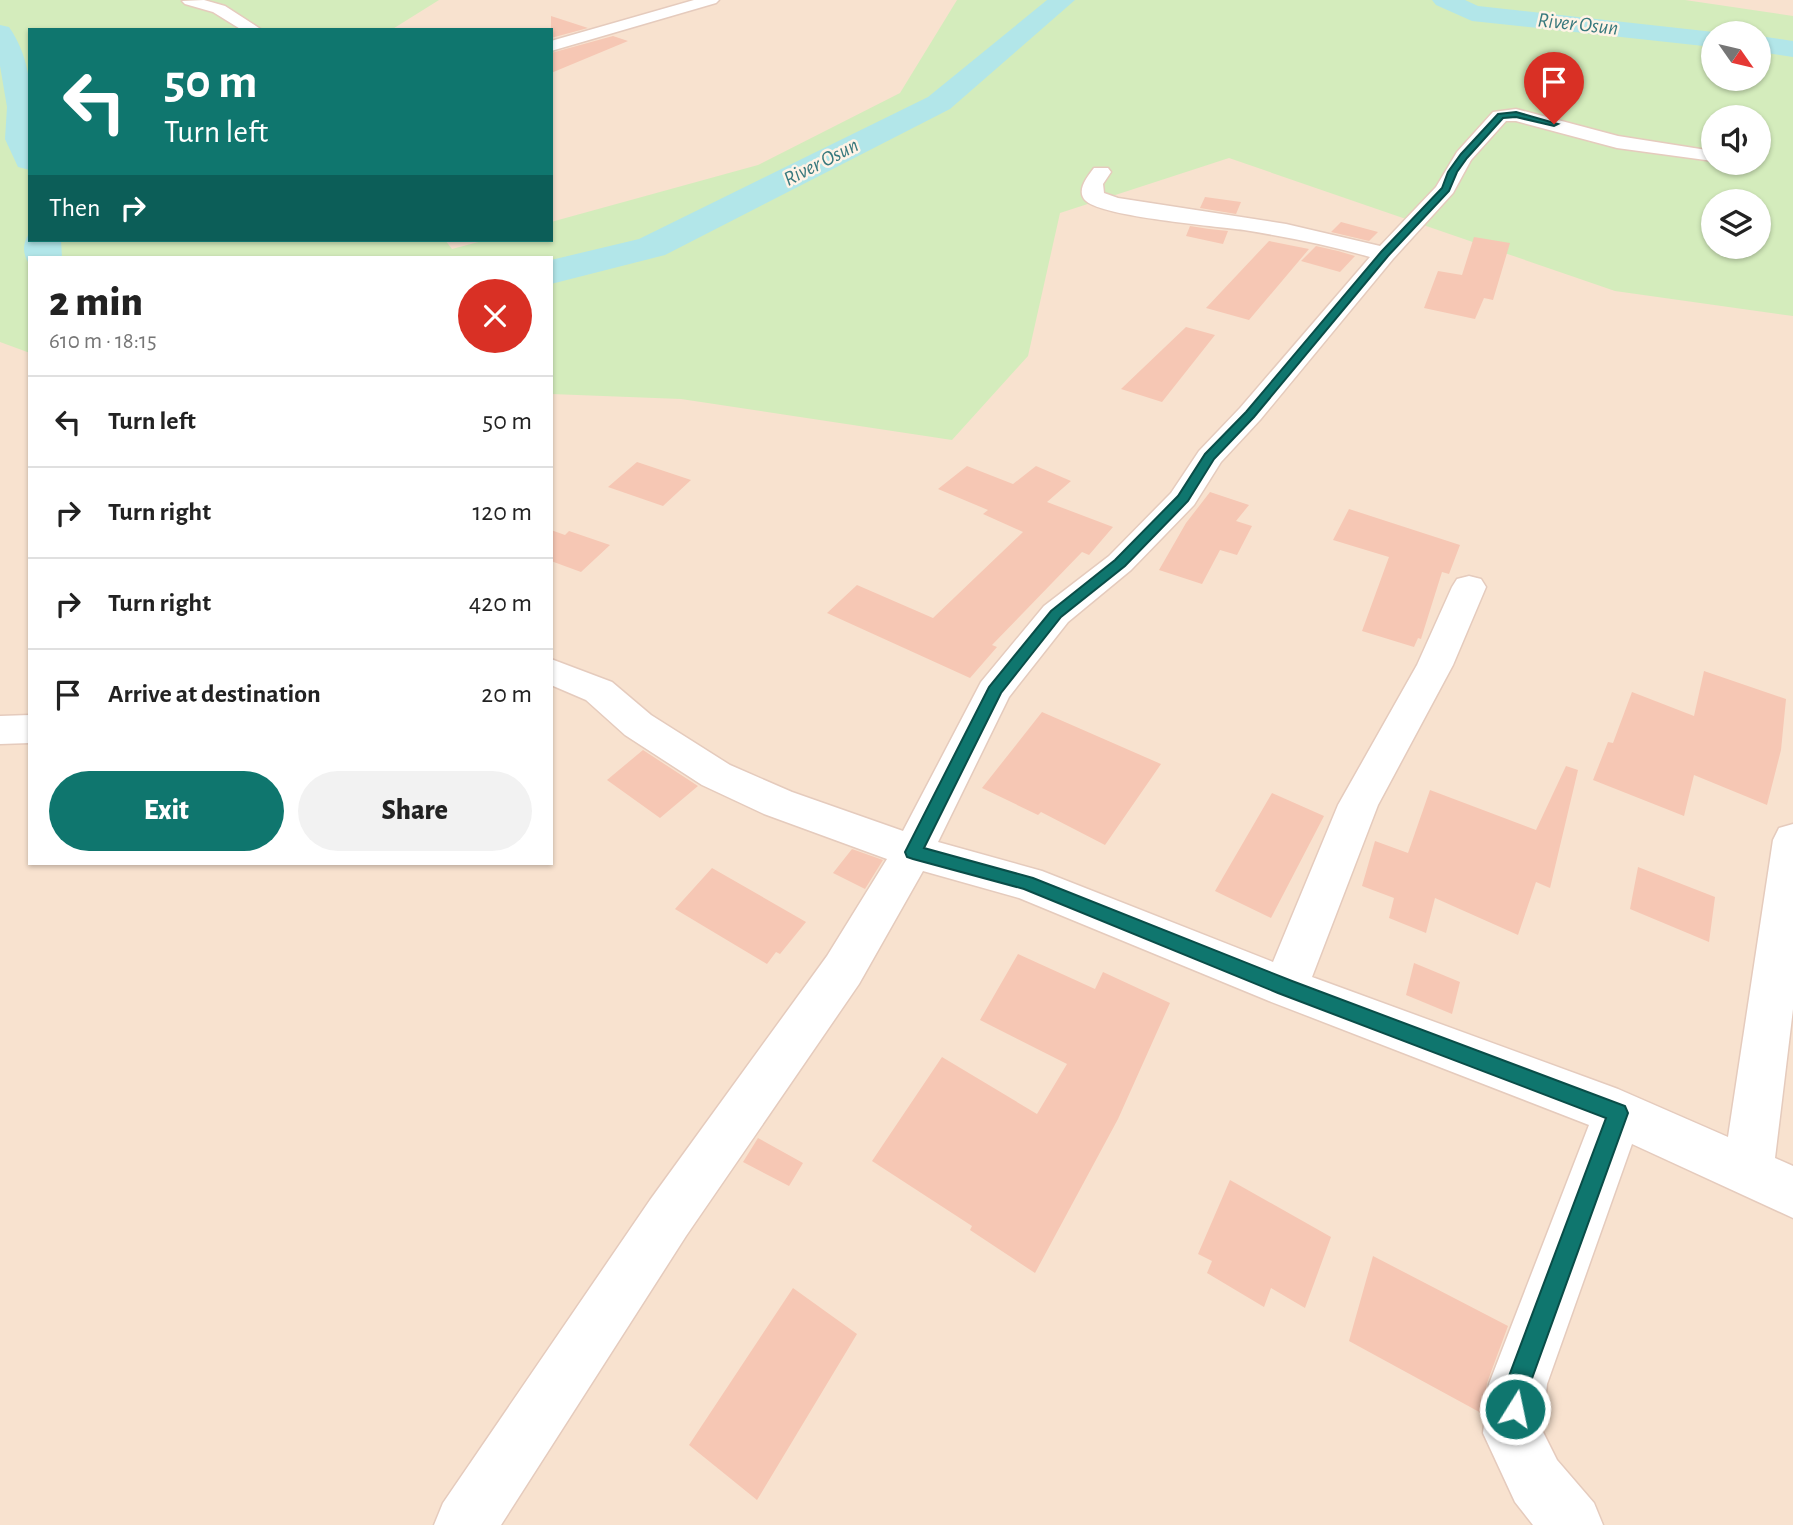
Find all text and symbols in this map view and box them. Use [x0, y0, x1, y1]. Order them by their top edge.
water label: River Osun [1537, 9, 1619, 39]
north arrow [1701, 21, 1771, 91]
map controls [1701, 21, 1771, 259]
pin [1524, 52, 1584, 124]
icon: left [49, 56, 140, 147]
text: 50 m [164, 58, 258, 107]
icon: arrive [1535, 63, 1573, 101]
button: sound [1701, 105, 1771, 175]
text: Turn left [164, 116, 268, 148]
water label: River Osun [780, 134, 862, 190]
icon: right [114, 189, 152, 227]
button: layers [1701, 189, 1771, 259]
text: Then [49, 195, 100, 221]
button: close [458, 279, 532, 353]
text: 2 min [49, 281, 143, 323]
text: 610 m · 18:15 [49, 330, 157, 353]
icon: left [49, 403, 87, 441]
text: Turn left [108, 408, 196, 434]
text: 50 m [482, 408, 532, 434]
icon: right [49, 494, 87, 532]
text: Turn right [108, 499, 211, 525]
text: 120 m [472, 499, 532, 525]
icon: right [49, 585, 87, 623]
text: Turn right [108, 590, 211, 616]
text: 420 m [469, 590, 532, 616]
icon: arrive [49, 676, 87, 714]
text: Arrive at destination [108, 681, 321, 707]
text: 20 m [481, 681, 532, 707]
button: Exit [49, 771, 284, 851]
button: Share [298, 771, 532, 851]
position arrow [1478, 1372, 1552, 1446]

